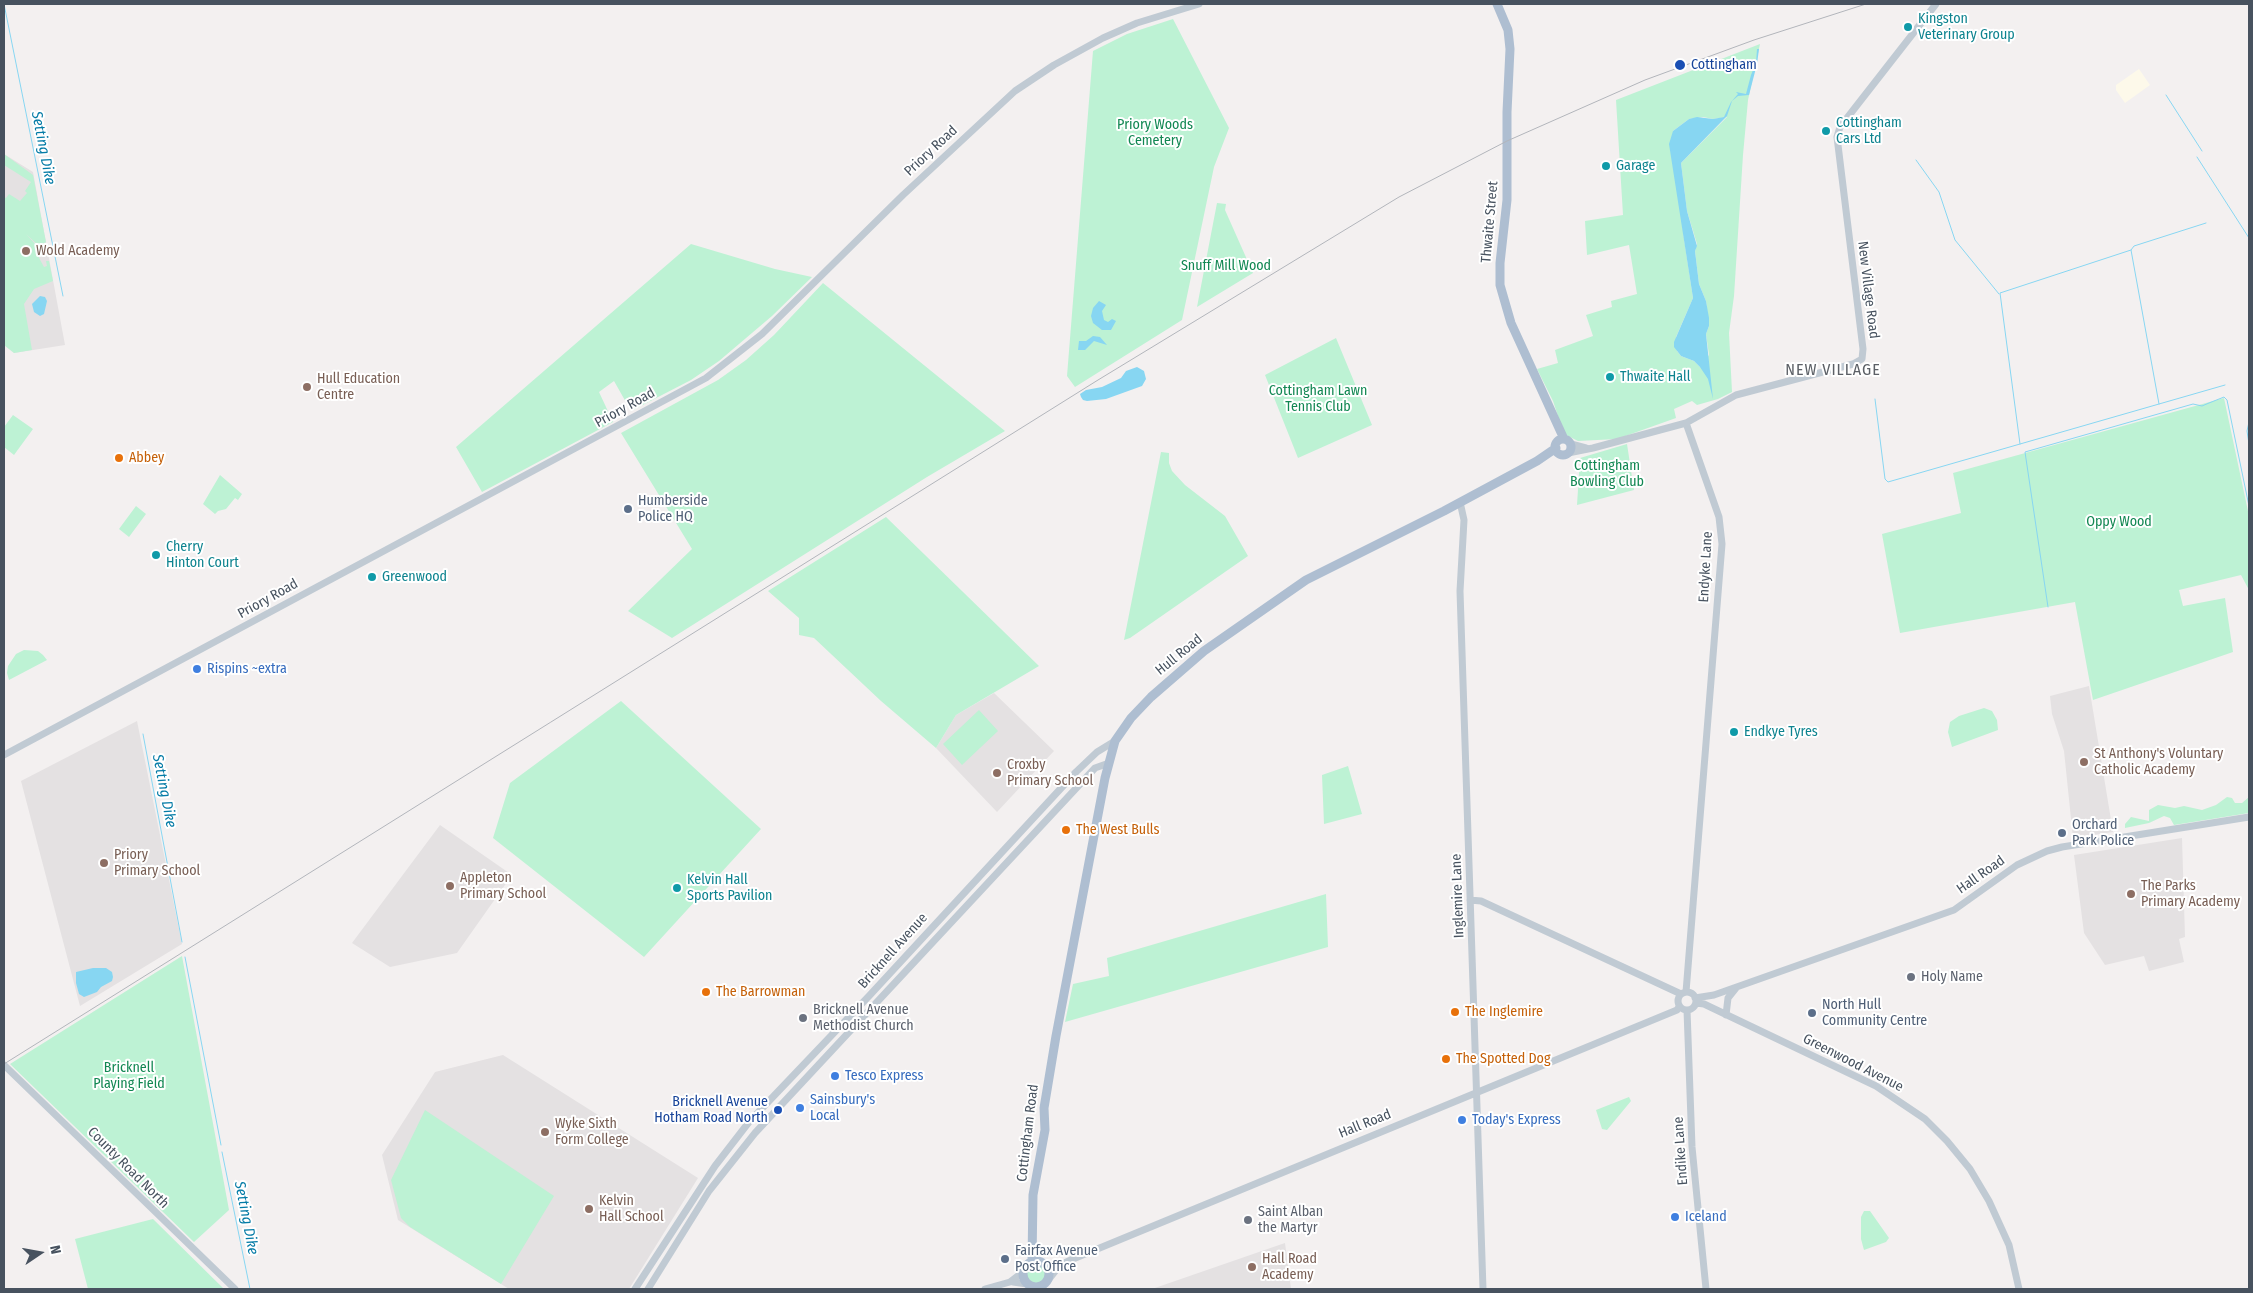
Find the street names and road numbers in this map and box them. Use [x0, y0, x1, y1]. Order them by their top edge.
street label: Priory Road [901, 122, 961, 180]
street label: Thwaite Street [1478, 180, 1502, 264]
street label: New Village Road [1854, 240, 1882, 340]
street label: Priory Road [592, 385, 658, 431]
street label: Endyke Lane [1696, 531, 1716, 603]
street label: Priory Road [235, 576, 301, 622]
street label: Hull Road [1152, 631, 1206, 679]
street label: Hall Road [1954, 852, 2008, 898]
street label: Inglemire Lane [1448, 854, 1468, 938]
street label: Bricknell Avenue [855, 910, 931, 992]
street label: Greenwood Avenue [1800, 1030, 1906, 1096]
street label: Cottingham Road [1014, 1083, 1042, 1183]
street label: Hall Road [1336, 1106, 1394, 1142]
street label: Endike Lane [1670, 1116, 1692, 1186]
street label: County Road North [84, 1124, 172, 1212]

